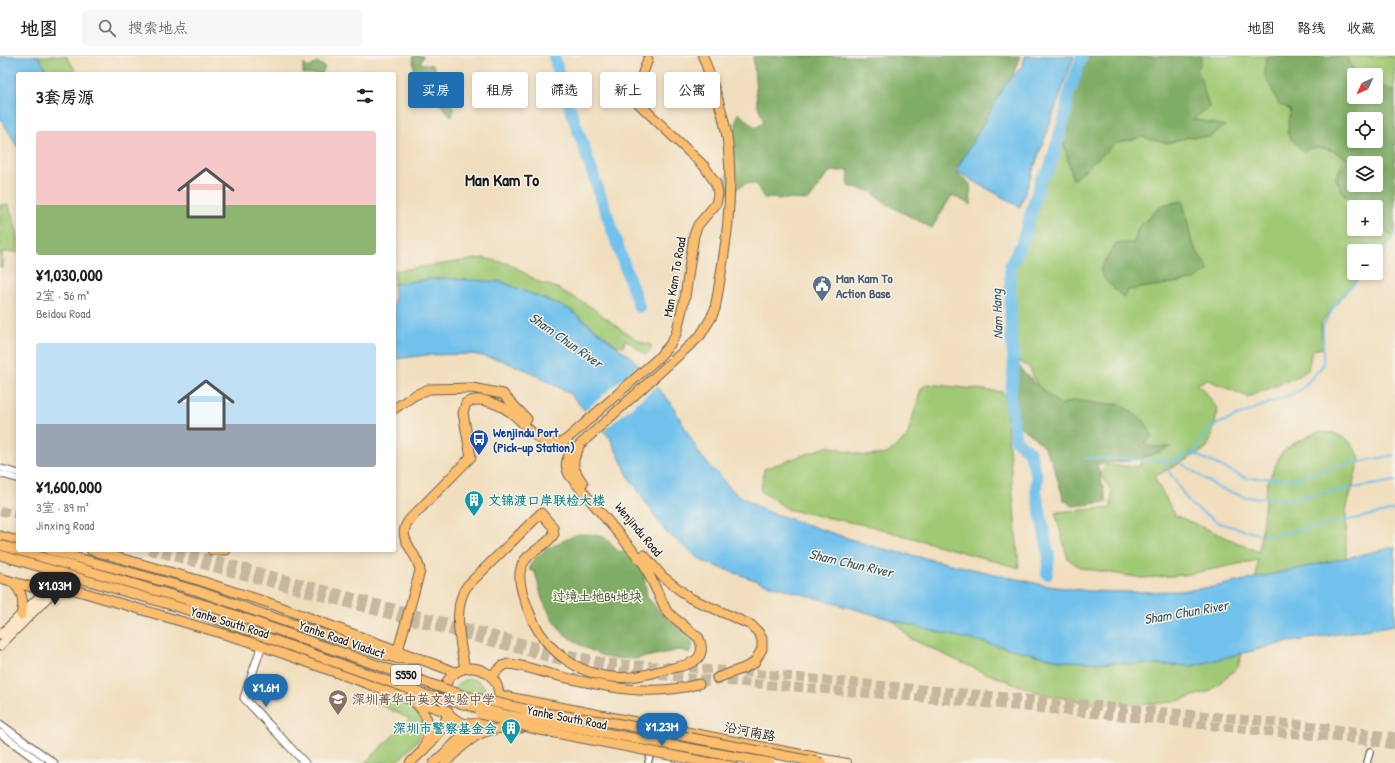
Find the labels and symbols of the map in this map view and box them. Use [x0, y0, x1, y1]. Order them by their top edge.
north arrow [1347, 68, 1383, 104]
district label: Man Kam To [465, 168, 539, 191]
street label: Man Kam To Road [658, 236, 690, 318]
place label: Man Kam To Action Base [836, 269, 894, 302]
public building icon: Man Kam To Action Base [811, 274, 833, 302]
water label: Nam Hang [986, 288, 1008, 339]
water label: Sham Chun River [526, 307, 608, 373]
place label: Wenjindu Port (Pick-up Station) [493, 423, 575, 457]
bus stop icon: Wenjindu Port (Pick-up Station) [468, 428, 490, 456]
building icon: 文锦渡口岸联检大楼 [463, 489, 485, 517]
place label: 文锦渡口岸联检大楼 [488, 491, 605, 509]
street label: Wenjindu Road [611, 498, 667, 560]
water label: Sham Chun River [807, 544, 896, 582]
pin: ¥1.03M [22, 572, 88, 606]
park label: 过境土地B4地块 [552, 587, 643, 605]
water label: Sham Chun River [1142, 594, 1231, 628]
street label: Yanhe South Road [189, 602, 271, 642]
street label: Yanhe Road Viaduct [297, 616, 388, 662]
road number: S550 [391, 665, 421, 685]
pin: ¥1.6M [238, 674, 294, 708]
school or university icon: 深圳菁华中英文实验中学 [327, 688, 349, 716]
place label: 深圳菁华中英文实验中学 [352, 690, 495, 708]
street label: Yanhe South Road [526, 700, 608, 734]
pin: ¥1.23M [629, 713, 695, 747]
building icon: 深圳市警察基金会 [500, 717, 522, 745]
street label: 沿河南路 [723, 717, 777, 745]
place label: 深圳市警察基金会 [393, 719, 497, 737]

